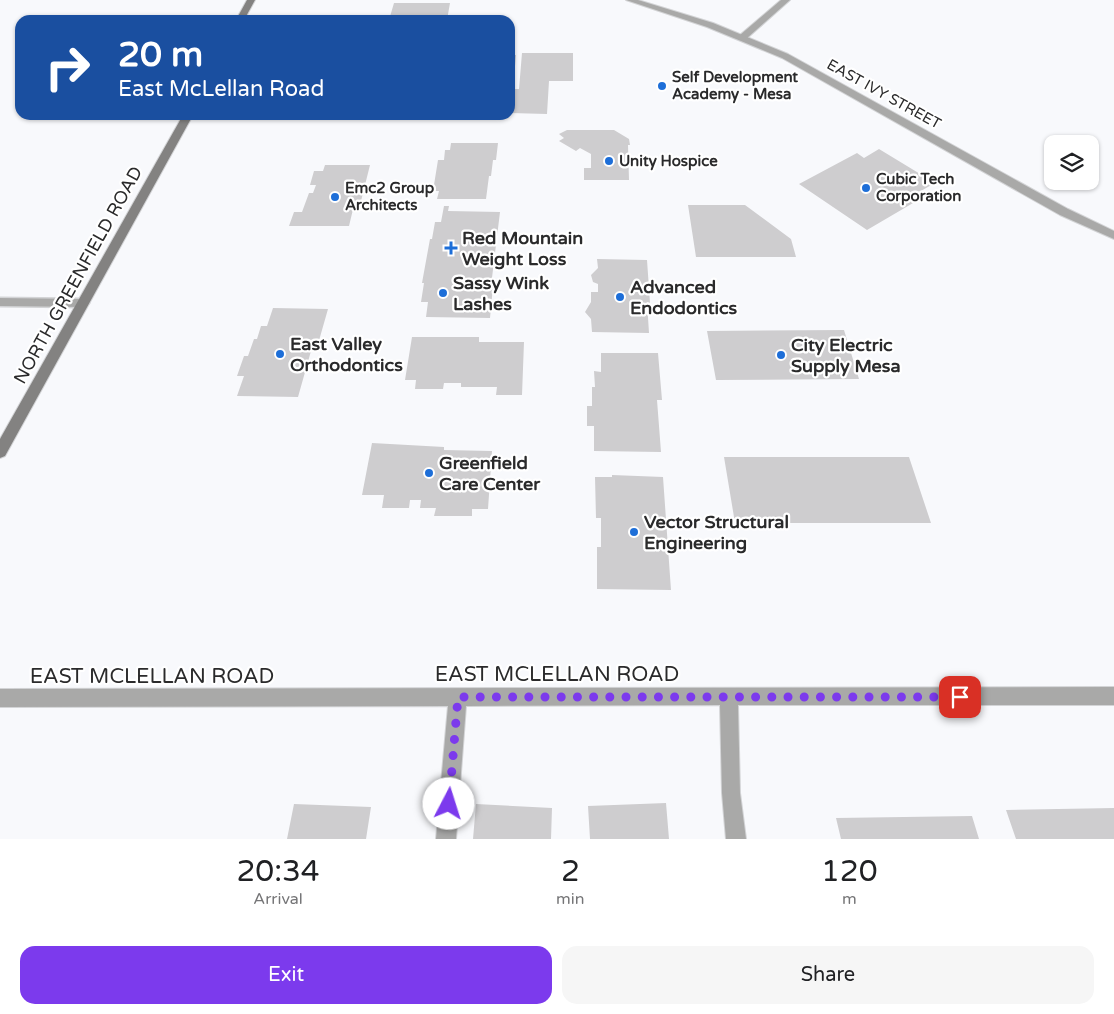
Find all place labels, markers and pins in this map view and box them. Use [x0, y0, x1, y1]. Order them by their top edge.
place label: Self Development Academy - Mesa [672, 68, 798, 104]
marker: Self Development Academy - Mesa [656, 80, 668, 92]
place label: Unity Hospice [619, 152, 718, 171]
marker: Unity Hospice [603, 155, 615, 167]
place label: Cubic Tech Corporation [876, 170, 961, 206]
place label: Emc2 Group Architects [345, 179, 435, 214]
marker: Cubic Tech Corporation [860, 182, 872, 194]
marker: Emc2 Group Architects [329, 191, 341, 203]
place label: Red Mountain Weight Loss [462, 227, 583, 270]
marker: Red Mountain Weight Loss [444, 241, 458, 255]
place label: Sassy Wink Lashes [453, 272, 549, 315]
place label: Advanced Endodontics [630, 276, 738, 319]
marker: Sassy Wink Lashes [437, 287, 449, 299]
marker: Advanced Endodontics [614, 291, 626, 303]
place label: East Valley Orthodontics [290, 333, 403, 376]
place label: City Electric Supply Mesa [791, 334, 901, 377]
marker: East Valley Orthodontics [274, 348, 286, 360]
marker: City Electric Supply Mesa [775, 349, 787, 361]
place label: Greenfield Care Center [439, 452, 541, 495]
marker: Greenfield Care Center [423, 467, 435, 479]
place label: Vector Structural Engineering [644, 511, 789, 554]
marker: Vector Structural Engineering [628, 526, 640, 538]
pin [939, 676, 981, 718]

